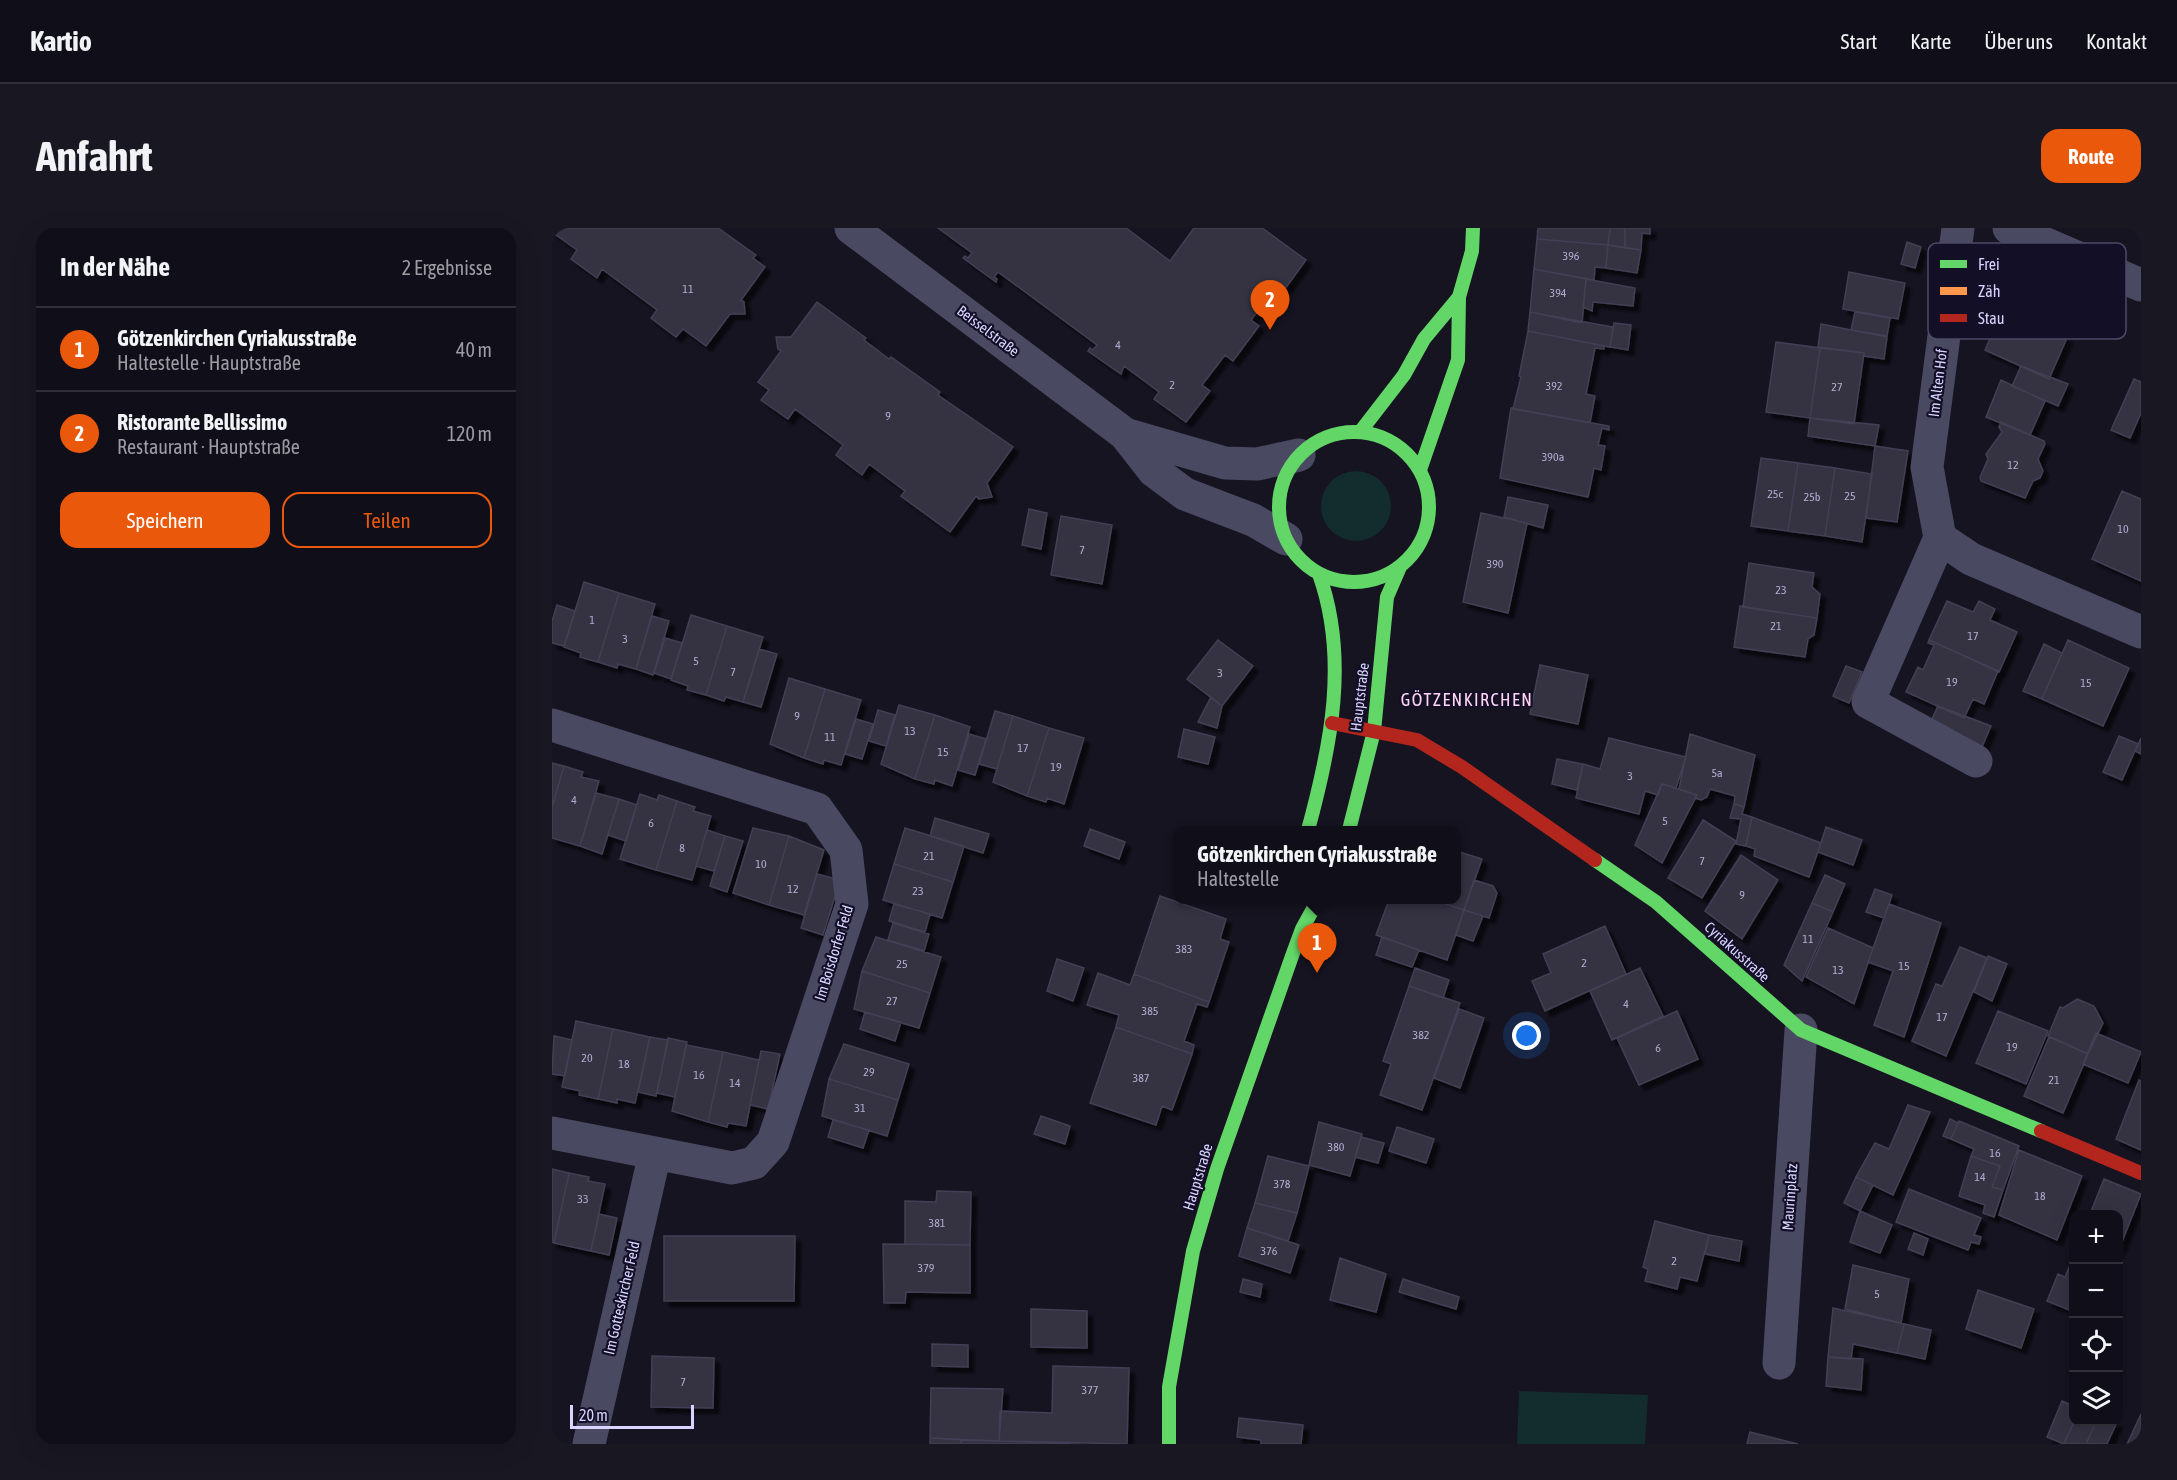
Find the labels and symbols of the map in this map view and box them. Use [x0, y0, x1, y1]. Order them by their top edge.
legend [1928, 243, 2126, 339]
house number: 396 [1563, 249, 1580, 263]
text: Frei [1978, 255, 2000, 273]
pin: 2 [1250, 280, 1290, 330]
house number: 11 [682, 282, 694, 296]
text: Zäh [1978, 282, 2000, 300]
house number: 394 [1550, 286, 1567, 300]
street label: Beisselstraße [954, 302, 1023, 360]
text: Stau [1978, 309, 2005, 327]
house number: 4 [1115, 338, 1121, 352]
street label: Im Alten Hof [1925, 348, 1950, 418]
house number: 2 [1169, 378, 1175, 392]
house number: 392 [1546, 379, 1562, 393]
house number: 27 [1831, 380, 1843, 394]
house number: 9 [885, 409, 891, 423]
house number: 390a [1542, 450, 1564, 464]
house number: 12 [2007, 458, 2019, 472]
house number: 25c [1767, 487, 1783, 501]
house number: 25 [1844, 489, 1856, 503]
house number: 25b [1804, 490, 1821, 504]
house number: 10 [2117, 522, 2129, 536]
house number: 7 [1079, 543, 1085, 557]
house number: 390 [1487, 557, 1504, 571]
house number: 23 [1775, 583, 1787, 597]
house number: 1 [589, 613, 595, 627]
house number: 21 [1770, 619, 1782, 633]
house number: 17 [1967, 629, 1979, 643]
house number: 3 [622, 632, 628, 646]
house number: 5 [693, 654, 699, 668]
street label: Hauptstraße [1347, 662, 1372, 732]
house number: 7 [730, 665, 736, 679]
house number: 3 [1217, 666, 1223, 680]
house number: 19 [1946, 675, 1958, 689]
house number: 15 [2080, 676, 2092, 690]
district label: GÖTZENKIRCHEN [1401, 689, 1533, 710]
house number: 9 [794, 709, 800, 723]
house number: 13 [904, 724, 916, 738]
house number: 11 [824, 730, 836, 744]
house number: 17 [1017, 741, 1029, 755]
house number: 15 [937, 745, 949, 759]
house number: 19 [1050, 760, 1062, 774]
house number: 5a [1711, 766, 1723, 780]
house number: 3 [1627, 769, 1633, 783]
house number: 4 [571, 793, 577, 807]
house number: 5 [1662, 814, 1668, 828]
house number: 6 [648, 816, 654, 830]
house number: 8 [679, 841, 685, 855]
house number: 21 [923, 849, 935, 863]
house number: 7 [1699, 854, 1705, 868]
house number: 10 [755, 857, 767, 871]
house number: 12 [787, 882, 799, 896]
house number: 23 [912, 884, 924, 898]
house number: 9 [1739, 888, 1745, 902]
street label: Im Boisdorfer Feld [811, 903, 856, 1003]
street label: Cyriakusstraße [1701, 918, 1773, 985]
pin: 1 [1298, 924, 1336, 973]
house number: 11 [1802, 932, 1814, 946]
house number: 383 [1176, 942, 1192, 956]
house number: 2 [1581, 956, 1587, 970]
house number: 25 [896, 957, 908, 971]
house number: 15 [1898, 959, 1910, 973]
house number: 13 [1832, 963, 1844, 977]
house number: 27 [886, 994, 898, 1008]
house number: 4 [1623, 997, 1629, 1011]
house number: 385 [1142, 1004, 1158, 1018]
house number: 17 [1936, 1010, 1948, 1024]
your location [1512, 1021, 1541, 1050]
house number: 382 [1413, 1028, 1429, 1042]
house number: 19 [2006, 1040, 2018, 1054]
house number: 6 [1655, 1041, 1661, 1055]
house number: 20 [581, 1051, 593, 1065]
house number: 18 [618, 1057, 630, 1071]
house number: 29 [863, 1065, 875, 1079]
house number: 16 [693, 1068, 705, 1082]
house number: 387 [1133, 1071, 1150, 1085]
house number: 21 [2048, 1073, 2060, 1087]
house number: 14 [729, 1076, 741, 1090]
house number: 31 [854, 1101, 866, 1115]
house number: 380 [1328, 1140, 1345, 1154]
street label: Hauptstraße [1179, 1141, 1216, 1212]
house number: 16 [1989, 1146, 2001, 1160]
street label: Maurinplatz [1779, 1162, 1800, 1231]
house number: 14 [1974, 1170, 1986, 1184]
house number: 378 [1274, 1177, 1291, 1191]
house number: 18 [2034, 1189, 2046, 1203]
house number: 33 [577, 1192, 589, 1206]
house number: 381 [929, 1216, 946, 1230]
street label: Im Gotteskircher Feld [600, 1240, 643, 1356]
house number: 376 [1261, 1244, 1278, 1258]
house number: 2 [1671, 1254, 1677, 1268]
house number: 379 [918, 1261, 935, 1275]
house number: 5 [1874, 1287, 1880, 1301]
house number: 7 [680, 1375, 686, 1389]
house number: 377 [1082, 1383, 1099, 1397]
scale bar [570, 1402, 694, 1430]

